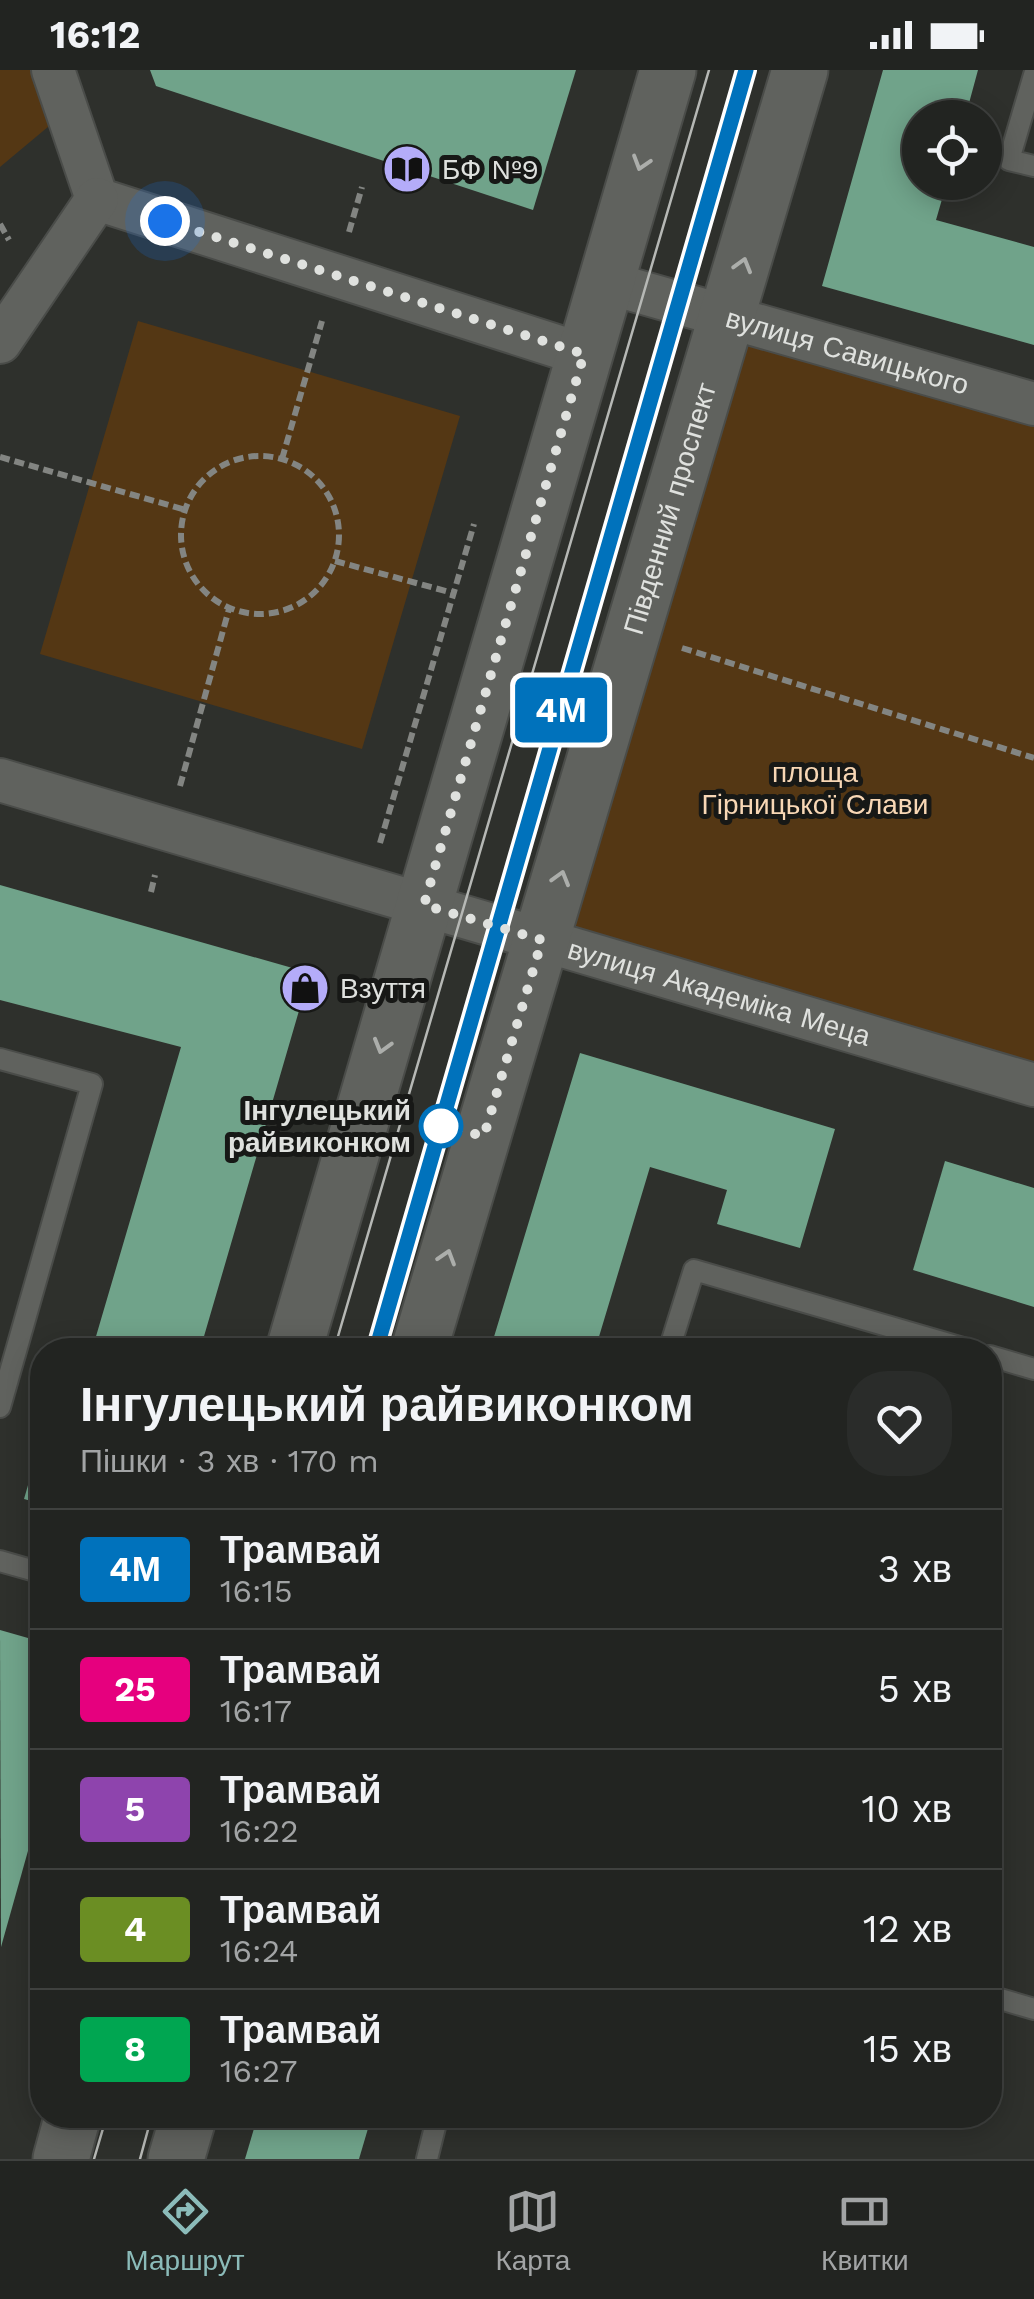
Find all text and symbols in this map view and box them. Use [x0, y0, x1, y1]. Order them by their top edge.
text: 16:12 [50, 13, 140, 57]
map controls [902, 100, 1002, 200]
button: locate [902, 100, 1002, 200]
library icon: БФ №9 [381, 143, 433, 195]
place label: БФ №9 [442, 153, 539, 186]
one-way arrow [632, 154, 653, 171]
your location [140, 196, 190, 246]
one-way arrow [731, 257, 752, 274]
street label: вулиця Савицького [722, 301, 973, 401]
street label: Південний проспект [616, 378, 723, 638]
line badge: 4М [516, 678, 606, 742]
text: 4М [535, 689, 587, 731]
park label: площа Гірницької Слави [702, 756, 928, 821]
one-way arrow [549, 870, 570, 887]
street label: вулиця Академіка Меца [564, 932, 875, 1053]
shop icon: Взуття [279, 962, 331, 1014]
place label: Взуття [340, 972, 426, 1005]
one-way arrow [373, 1037, 394, 1054]
place label: Інгулецький райвиконком [228, 1094, 411, 1159]
marker: Інгулецький райвиконком [420, 1105, 462, 1147]
one-way arrow [435, 1249, 456, 1266]
button: heart [847, 1371, 952, 1476]
text: Інгулецький райвиконком [80, 1376, 694, 1433]
text: Пішки · 3 хв · 170 m [80, 1442, 379, 1480]
text: Трамвай [220, 1528, 382, 1572]
text: 3 хв [878, 1547, 952, 1591]
text: 4М [109, 1548, 161, 1590]
text: 16:15 [220, 1572, 293, 1610]
text: Трамвай [220, 1648, 382, 1692]
text: 5 хв [878, 1667, 952, 1711]
text: 25 [114, 1668, 156, 1710]
text: 16:17 [220, 1692, 292, 1730]
text: Трамвай [220, 1768, 382, 1812]
text: 10 хв [861, 1787, 952, 1831]
text: 5 [125, 1788, 145, 1830]
text: 16:22 [220, 1812, 299, 1850]
text: Трамвай [220, 1888, 382, 1932]
text: 12 хв [863, 1907, 952, 1951]
text: 4 [124, 1908, 146, 1950]
text: 16:24 [220, 1932, 299, 1970]
text: Трамвай [220, 2008, 382, 2052]
text: 15 хв [863, 2027, 952, 2071]
text: 8 [124, 2028, 146, 2070]
text: 16:27 [220, 2052, 297, 2090]
tab: Маршрут [125, 2184, 245, 2277]
tab: Карта [495, 2184, 570, 2277]
tab: Квитки [821, 2184, 909, 2277]

